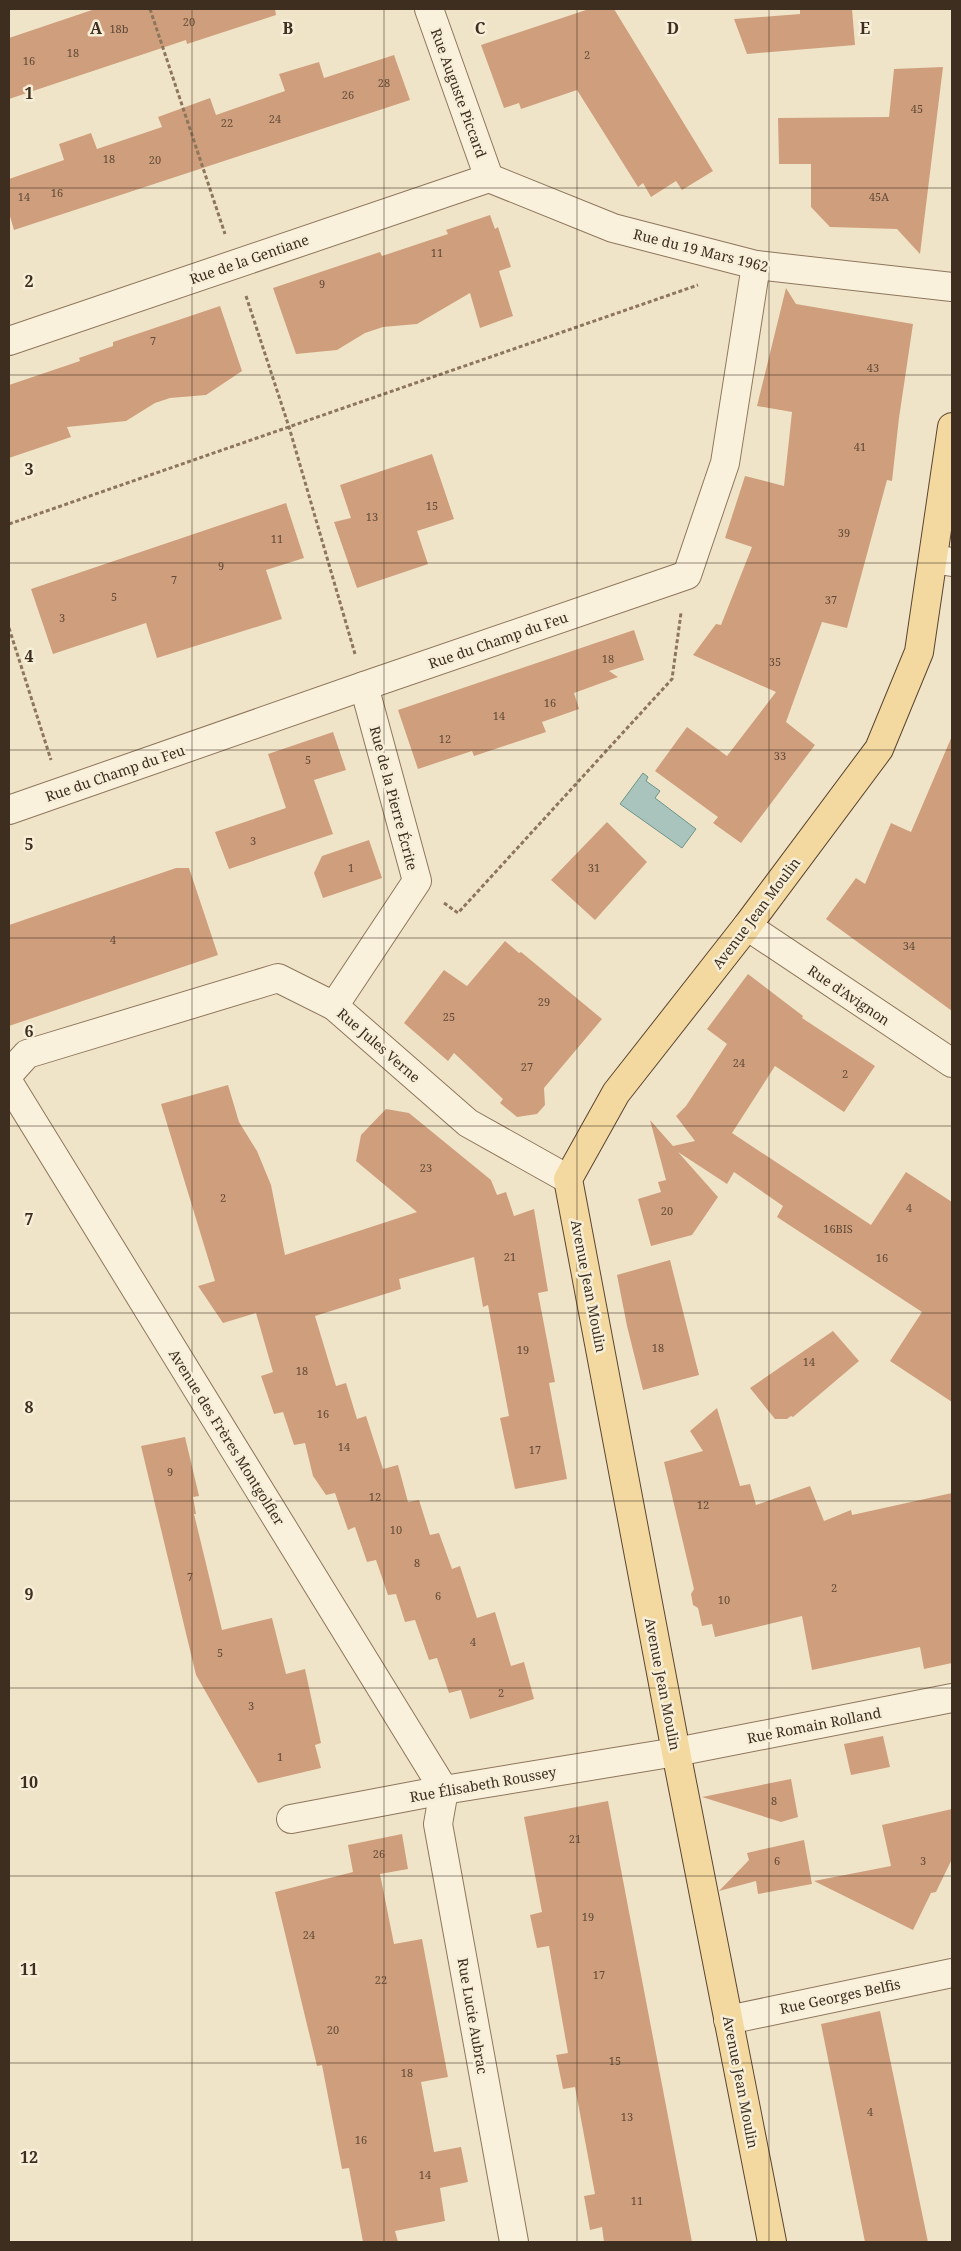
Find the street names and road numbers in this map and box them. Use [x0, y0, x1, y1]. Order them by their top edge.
street label: Rue Auguste Piccard [427, 26, 491, 161]
street label: Rue du 19 Mars 1962 [632, 224, 770, 276]
street label: Rue de la Gentiane [187, 230, 311, 288]
street label: Rue du Champ du Feu [426, 607, 570, 673]
street label: Rue de la Pierre Écrite [366, 724, 422, 872]
street label: Rue du Champ du Feu [43, 740, 187, 806]
street label: Avenue Jean Moulin [708, 854, 804, 972]
street label: Rue d'Avignon [804, 961, 894, 1029]
street label: Rue Jules Verne [333, 1004, 425, 1086]
street label: Avenue Jean Moulin [567, 1218, 611, 1354]
street label: Avenue des Frères Montgolfier [165, 1345, 289, 1529]
street label: Avenue Jean Moulin [641, 1616, 685, 1752]
street label: Rue Romain Rolland [745, 1703, 883, 1747]
street label: Rue Élisabeth Roussey [408, 1762, 558, 1806]
street label: Rue Lucie Aubrac [453, 1957, 493, 2076]
street label: Rue Georges Belfis [778, 1974, 902, 2018]
street label: Avenue Jean Moulin [719, 2014, 763, 2150]

